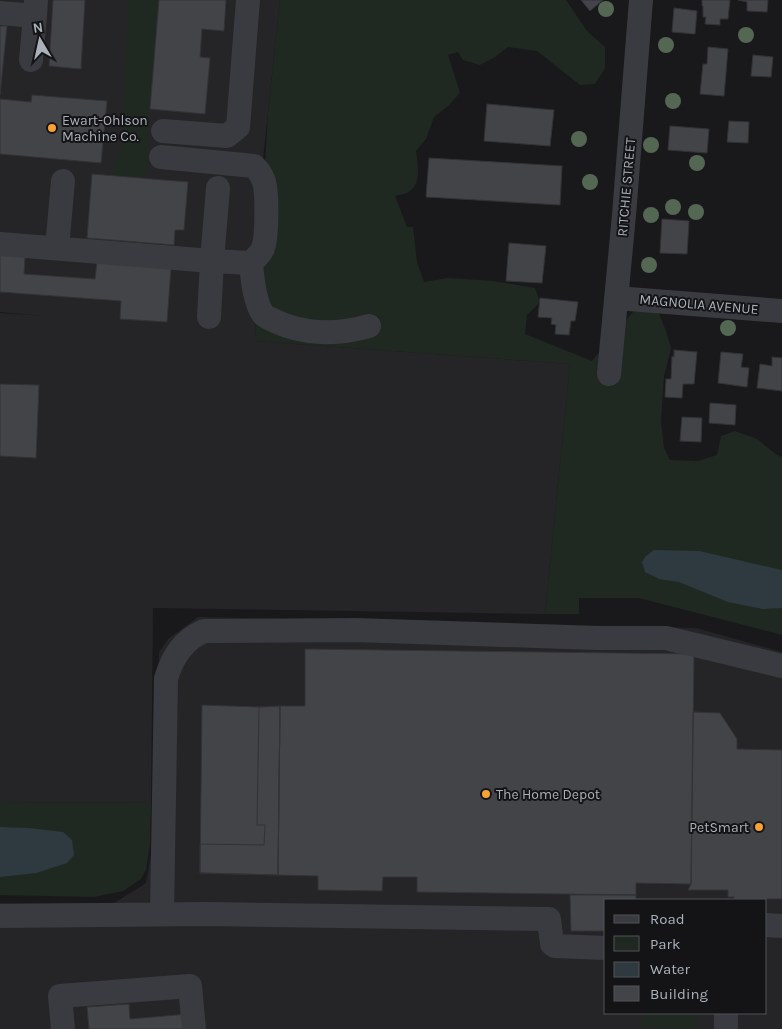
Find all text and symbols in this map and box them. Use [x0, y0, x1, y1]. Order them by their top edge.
north arrow [15, 15, 65, 65]
text: N [32, 18, 44, 37]
place label: Ewart-Ohlson Machine Co. [62, 112, 148, 145]
marker: Ewart-Ohlson Machine Co. [46, 122, 58, 134]
street label: RITCHIE STREET [614, 137, 639, 237]
street label: MAGNOLIA AVENUE [639, 291, 759, 318]
place label: The Home Depot [496, 786, 600, 803]
marker: The Home Depot [480, 788, 492, 800]
place label: PetSmart [689, 819, 749, 836]
marker: PetSmart [753, 821, 765, 833]
legend [604, 899, 767, 1014]
text: Road [650, 910, 685, 928]
text: Park [650, 935, 680, 953]
text: Water [650, 960, 691, 978]
text: Building [650, 985, 708, 1003]

